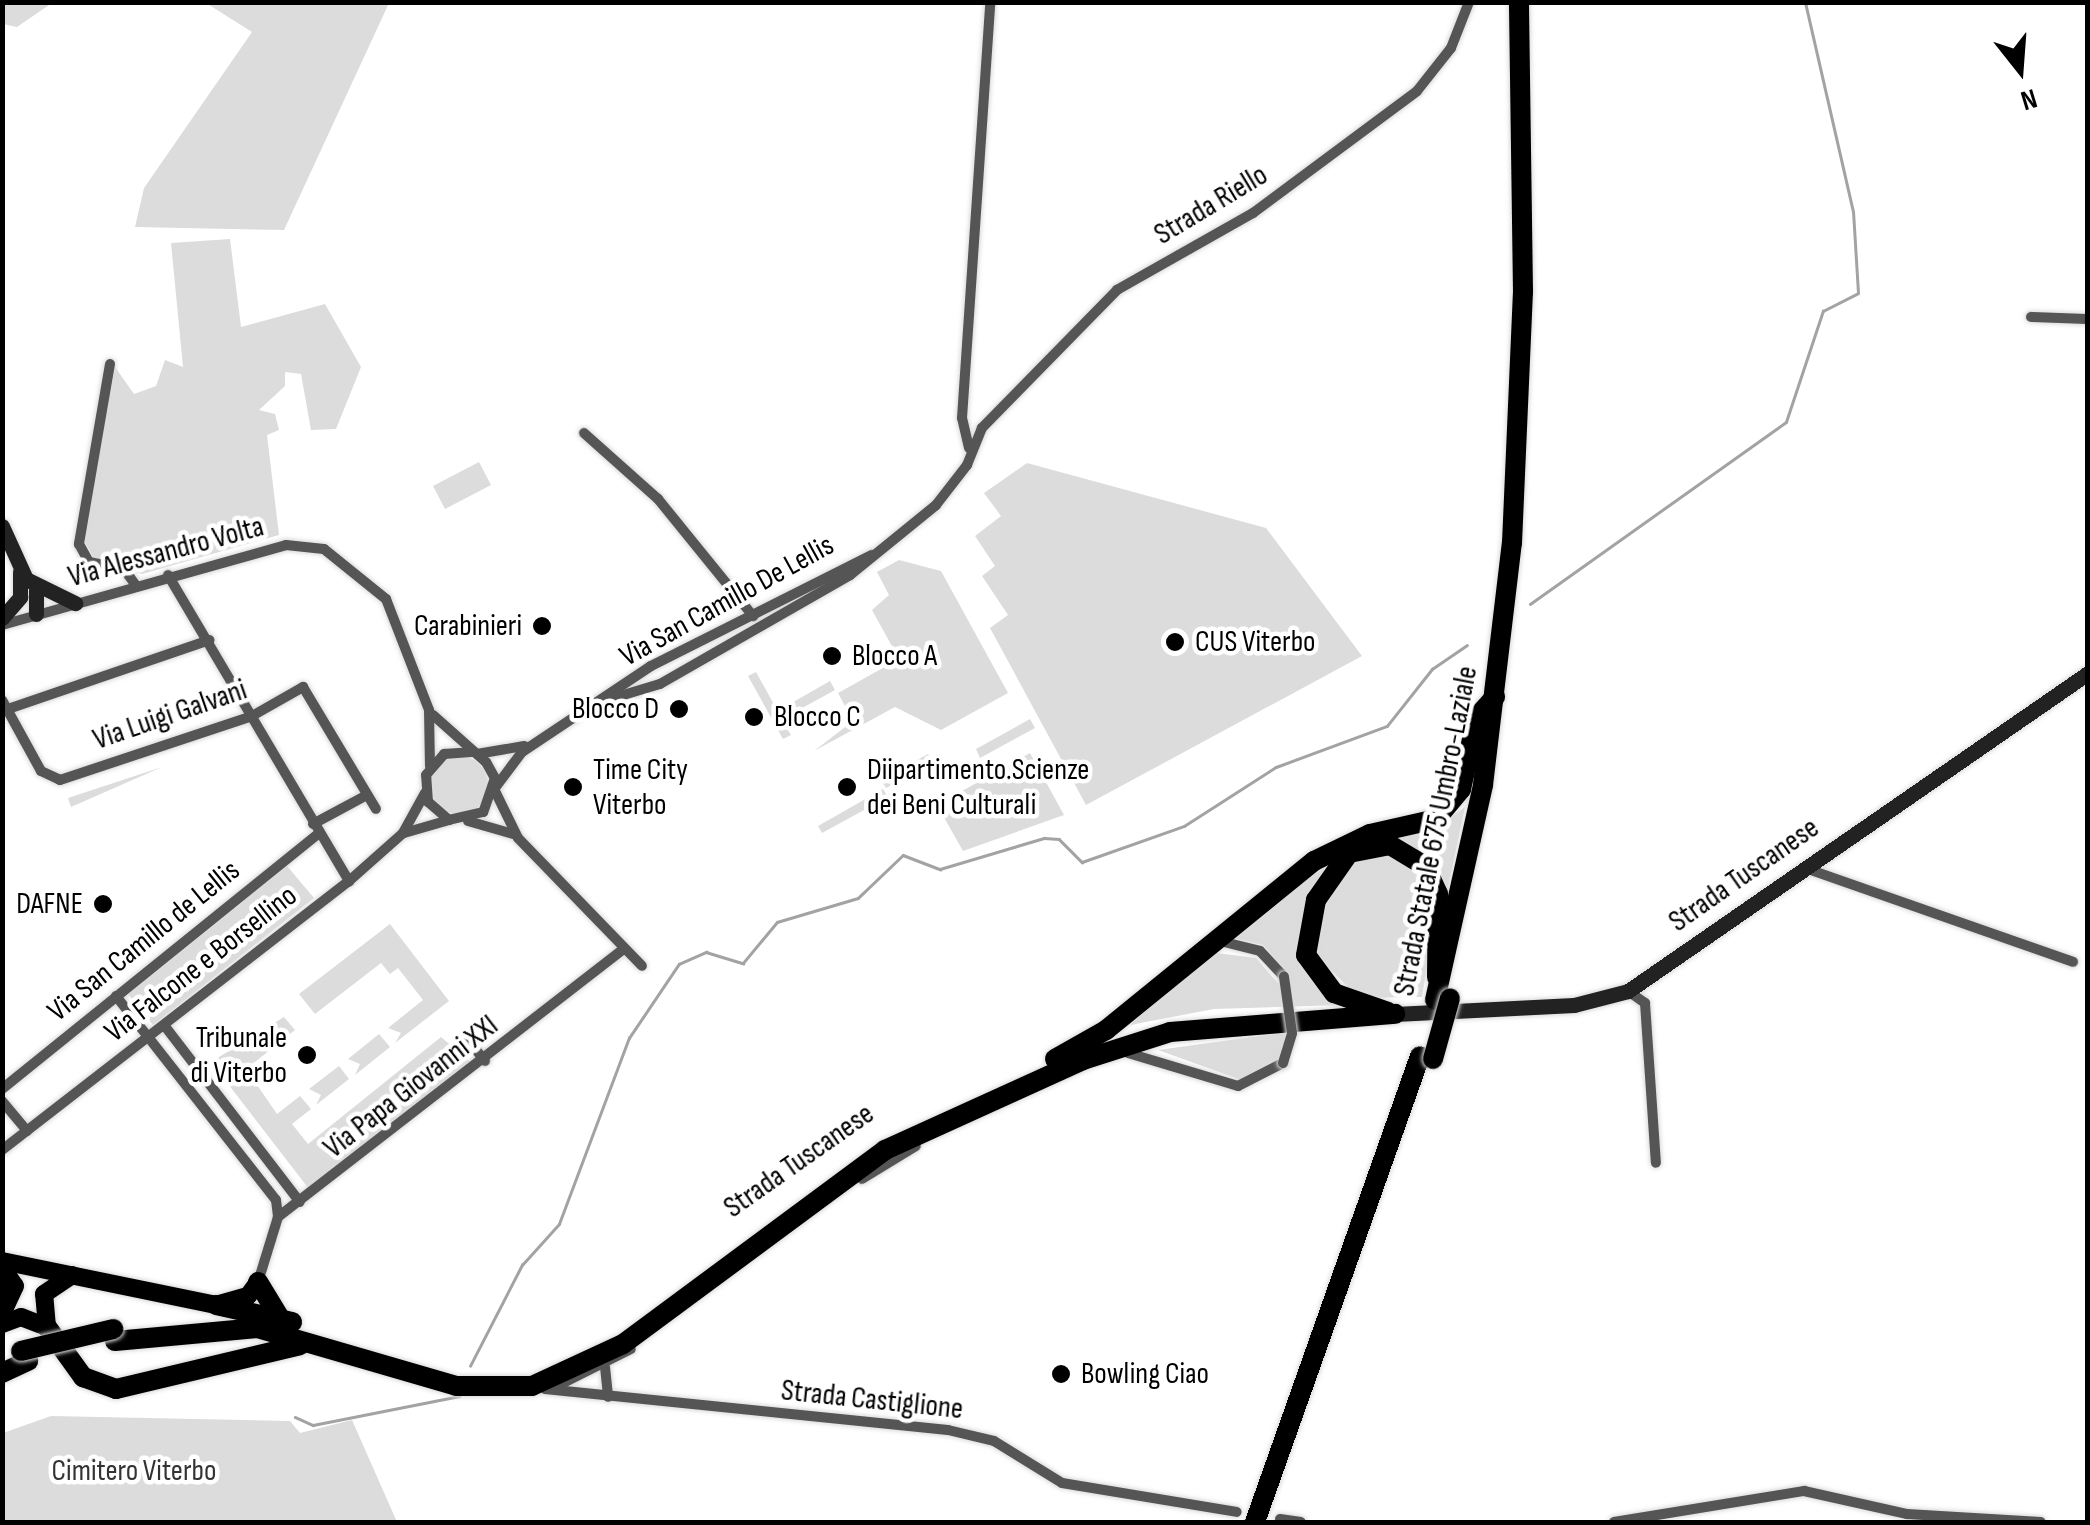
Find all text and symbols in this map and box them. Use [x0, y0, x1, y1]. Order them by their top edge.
north arrow [1970, 20, 2070, 120]
text: N [2017, 81, 2041, 117]
street label: Strada Riello [1148, 157, 1274, 253]
street label: Via Alessandro Volta [64, 509, 268, 595]
street label: Via San Camillo De Lellis [614, 527, 840, 675]
place label: Carabinieri [414, 608, 522, 644]
marker: Carabinieri [531, 615, 553, 637]
place label: CUS Viterbo [1195, 624, 1316, 660]
marker: CUS Viterbo [1164, 631, 1186, 653]
place label: Blocco A [852, 638, 937, 674]
marker: Blocco A [821, 645, 843, 667]
street label: Strada Statale 675 Umbro-Laziale [1386, 663, 1486, 999]
street label: Via Luigi Galvani [88, 672, 252, 758]
place label: Blocco D [572, 691, 659, 727]
marker: Blocco D [668, 698, 690, 720]
place label: Blocco C [774, 699, 861, 735]
marker: Blocco C [743, 706, 765, 728]
place label: Time City Viterbo [593, 752, 688, 822]
place label: Diipartimento.Scienze dei Beni Culturali [867, 752, 1089, 822]
marker: Time City Viterbo [562, 776, 584, 798]
marker: Diipartimento.Scienze dei Beni Culturali [836, 776, 858, 798]
street label: Strada Tuscanese [1662, 810, 1826, 940]
street label: Via San Camillo de Lellis [41, 853, 247, 1029]
street label: Via Falcone e Borsellino [98, 878, 304, 1050]
place label: DAFNE [16, 886, 83, 922]
marker: DAFNE [92, 893, 114, 915]
street label: Via Papa Giovanni XXI [317, 1008, 505, 1166]
place label: Tribunale di Viterbo [191, 1020, 287, 1090]
marker: Tribunale di Viterbo [296, 1044, 318, 1066]
street label: Strada Tuscanese [717, 1096, 881, 1226]
place label: Bowling Ciao [1081, 1356, 1209, 1392]
marker: Bowling Ciao [1050, 1363, 1072, 1385]
street label: Strada Castiglione [779, 1373, 965, 1427]
park label: Cimitero Viterbo [52, 1453, 216, 1489]

